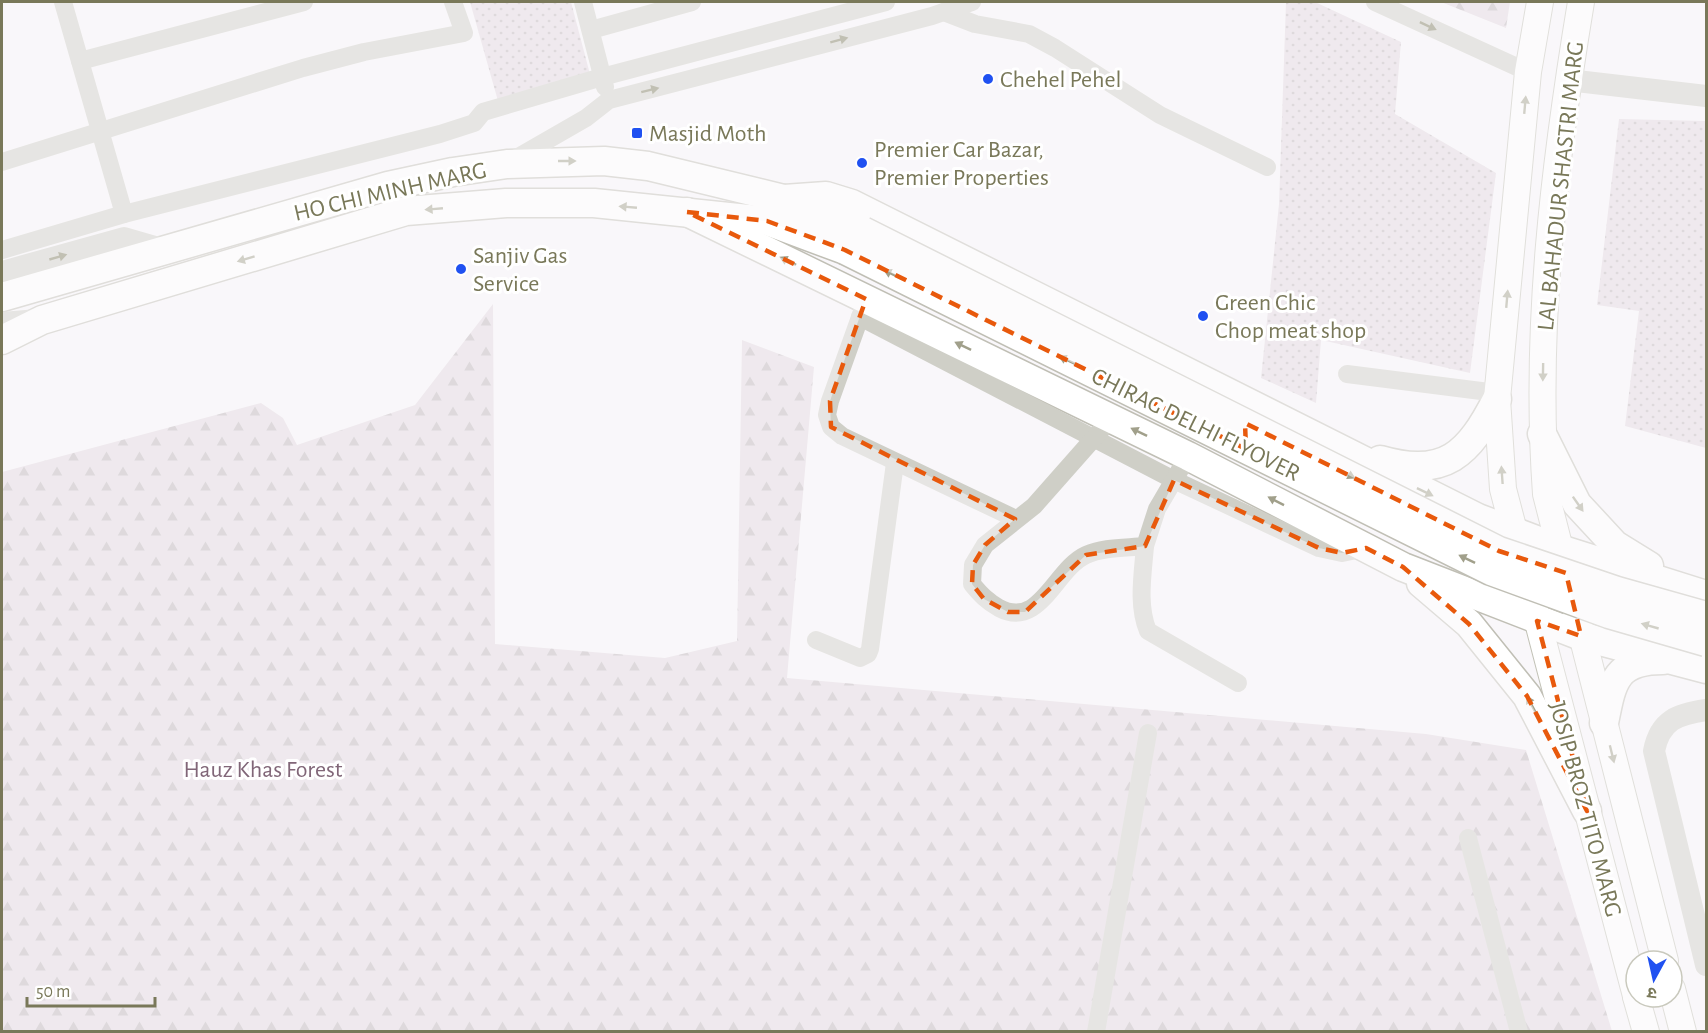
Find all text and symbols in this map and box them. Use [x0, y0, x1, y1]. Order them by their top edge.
one-way arrow [1420, 21, 1437, 30]
one-way arrow [830, 35, 848, 45]
street label: LAL BAHADUR SHASTRI MARG [1534, 40, 1588, 332]
place label: Chehel Pehel [1000, 68, 1121, 92]
marker: Chehel Pehel [981, 72, 995, 86]
one-way arrow [641, 84, 659, 94]
one-way arrow [1520, 95, 1530, 114]
place label: Masjid Moth [649, 122, 767, 146]
marker: Masjid Moth [630, 126, 644, 140]
place label: Premier Car Bazar, Premier Properties [874, 138, 1049, 190]
one-way arrow [557, 156, 576, 166]
marker: Premier Car Bazar, Premier Properties [855, 156, 869, 170]
street label: HO CHI MINH MARG [292, 158, 489, 226]
one-way arrow [619, 202, 638, 212]
one-way arrow [424, 204, 443, 213]
place label: Sanjiv Gas Service [473, 244, 567, 296]
one-way arrow [49, 252, 67, 261]
one-way arrow [237, 255, 255, 264]
one-way arrow [779, 257, 797, 267]
marker: Sanjiv Gas Service [454, 262, 468, 276]
one-way arrow [884, 269, 901, 278]
one-way arrow [1502, 289, 1512, 308]
place label: Green Chic Chop meat shop [1215, 291, 1366, 343]
marker: Green Chic Chop meat shop [1196, 309, 1210, 323]
one-way arrow [955, 342, 972, 351]
one-way arrow [1058, 356, 1076, 366]
one-way arrow [1538, 363, 1547, 382]
street label: CHIRAG DELHI FLYOVER [1088, 364, 1304, 486]
one-way arrow [1130, 427, 1147, 436]
one-way arrow [1498, 465, 1507, 484]
one-way arrow [1338, 469, 1355, 479]
one-way arrow [1416, 487, 1433, 496]
one-way arrow [1572, 496, 1584, 512]
one-way arrow [1268, 497, 1285, 506]
one-way arrow [1459, 554, 1476, 564]
one-way arrow [1641, 621, 1659, 630]
one-way arrow [1526, 695, 1536, 712]
street label: JOSIP BROZ TITO MARG [1545, 699, 1625, 920]
one-way arrow [1607, 745, 1617, 763]
park label: Hauz Khas Forest [183, 758, 343, 782]
north arrow [1624, 949, 1684, 1009]
scale bar [27, 970, 154, 1008]
text: 50 m [36, 983, 70, 1001]
text: उ [1646, 984, 1658, 1001]

